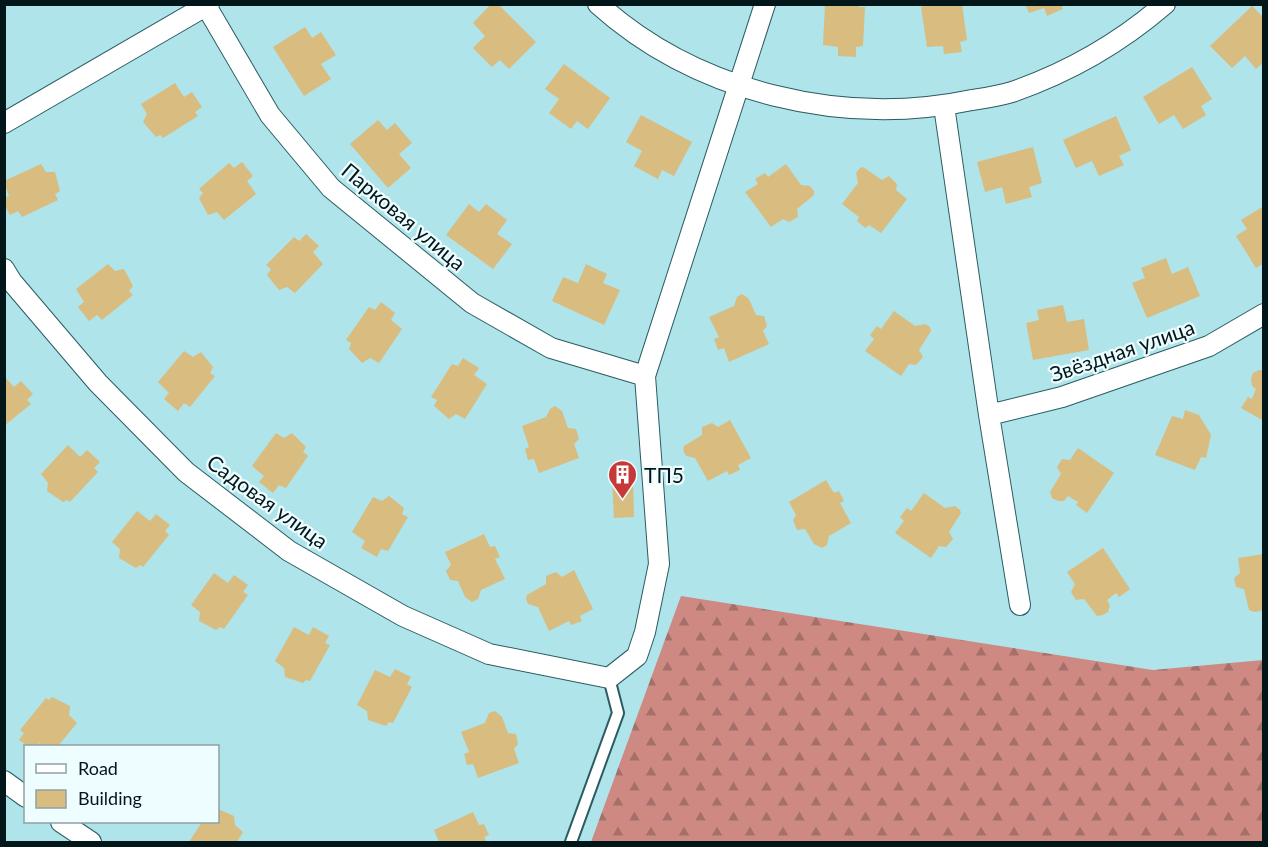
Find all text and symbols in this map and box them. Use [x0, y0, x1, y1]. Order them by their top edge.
street label: Парковая улица [337, 157, 471, 275]
street label: Звёздная улица [1047, 314, 1197, 386]
street label: Садовая улица [203, 449, 333, 553]
building icon: ТП5 [607, 458, 639, 500]
place label: ТП5 [644, 462, 684, 487]
legend [24, 745, 219, 823]
text: Road [78, 757, 118, 779]
text: Building [78, 787, 142, 809]

